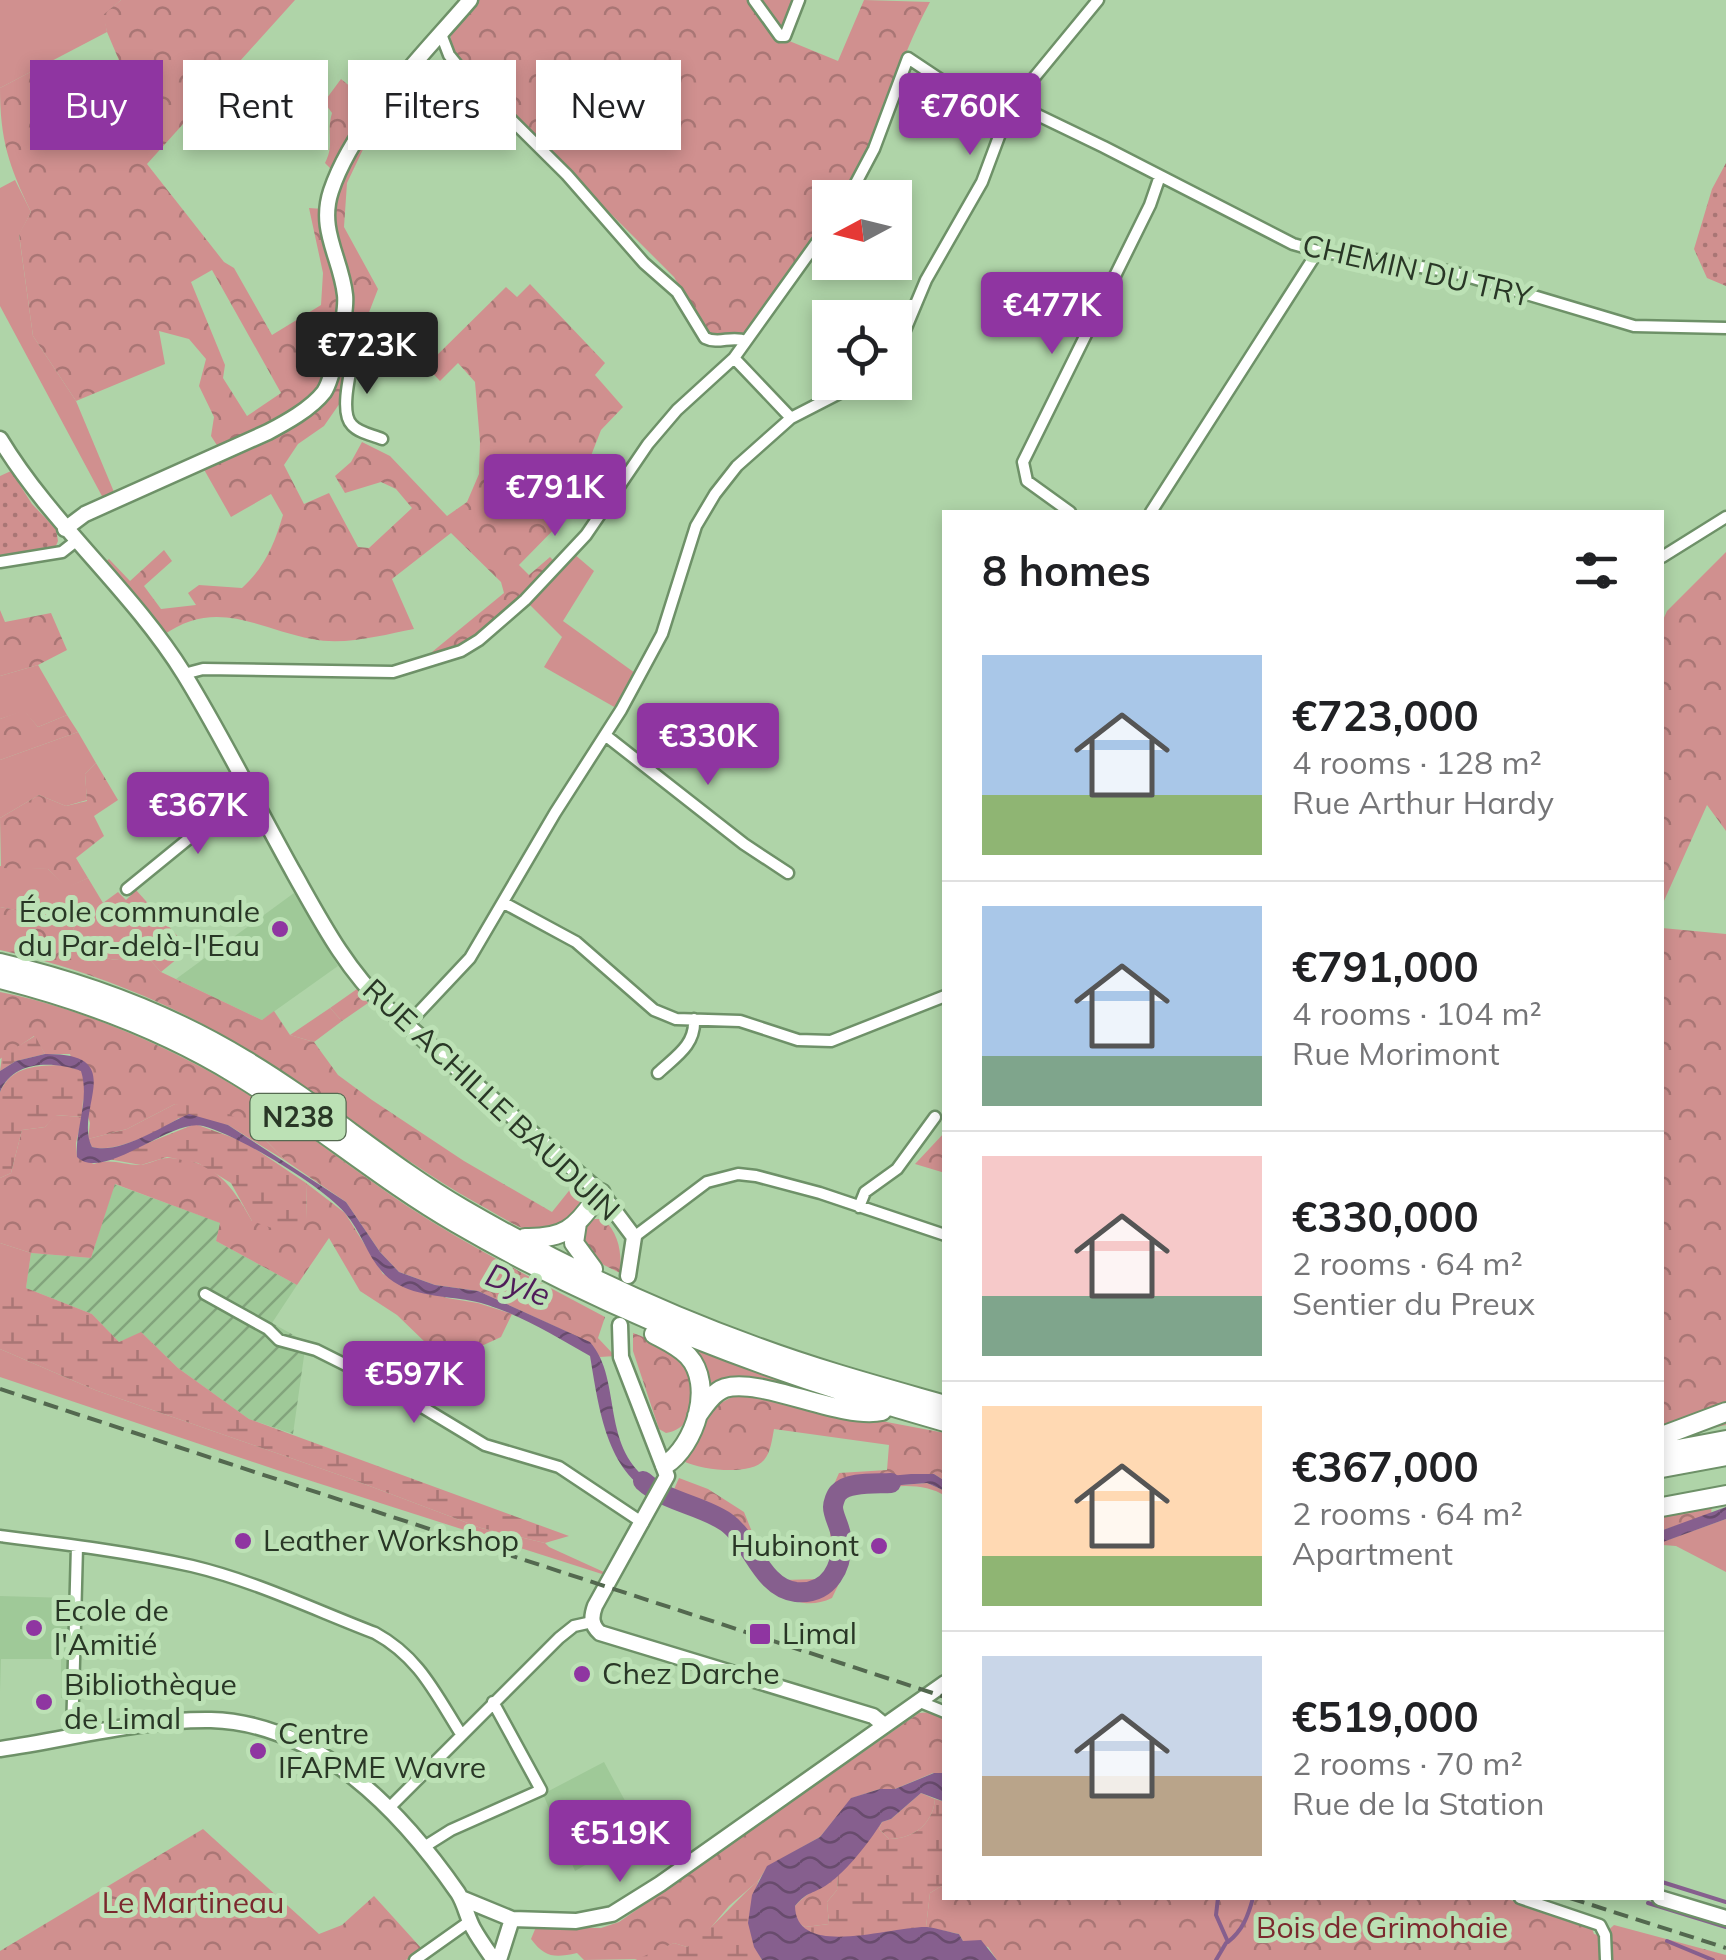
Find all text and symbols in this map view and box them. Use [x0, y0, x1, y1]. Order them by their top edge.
chip: Buy [30, 60, 163, 150]
chip: Rent [183, 60, 328, 150]
chip: Filters [348, 60, 516, 150]
chip: New [536, 60, 681, 150]
pin: €760K [900, 73, 1040, 158]
text: €760K [921, 85, 1019, 125]
north arrow [812, 180, 912, 280]
map controls [812, 180, 912, 400]
street label: CHEMIN DU TRY [1299, 225, 1536, 315]
pin: €477K [982, 272, 1122, 357]
text: €477K [1003, 284, 1101, 324]
button: locate [812, 300, 912, 400]
pin: €723K [297, 312, 437, 397]
text: €723K [318, 324, 416, 364]
pin: €791K [485, 454, 625, 539]
text: €791K [506, 466, 604, 506]
icon: filters [1569, 543, 1624, 598]
text: 8 homes [982, 544, 1151, 597]
text: €723,000 [1292, 689, 1479, 742]
icon: home [1062, 695, 1182, 815]
pin: €330K [638, 703, 778, 788]
text: €330K [659, 715, 757, 755]
text: 4 rooms · 128 m² [1292, 742, 1542, 782]
pin: €367K [128, 772, 268, 857]
text: Rue Arthur Hardy [1292, 782, 1554, 822]
text: €367K [149, 784, 247, 824]
place label: École communale du Par-delà-l'Eau [18, 892, 260, 964]
marker: École communale du Par-delà-l'Eau [269, 918, 291, 940]
text: €791,000 [1292, 940, 1479, 993]
icon: home [1062, 946, 1182, 1066]
street label: RUE ACHILLE BAUDUIN [355, 970, 628, 1228]
text: 4 rooms · 104 m² [1292, 993, 1542, 1033]
text: Rue Morimont [1292, 1033, 1500, 1073]
road number: N238 [250, 1094, 346, 1140]
text: €330,000 [1292, 1190, 1479, 1243]
icon: home [1062, 1196, 1182, 1316]
text: 2 rooms · 64 m² [1292, 1243, 1523, 1283]
water label: Dyle [480, 1254, 556, 1315]
text: Sentier du Preux [1292, 1283, 1535, 1323]
pin: €597K [344, 1341, 484, 1426]
text: €597K [365, 1353, 463, 1393]
text: €367,000 [1292, 1440, 1479, 1493]
icon: home [1062, 1446, 1182, 1566]
text: 2 rooms · 64 m² [1292, 1493, 1523, 1533]
place label: Leather Workshop [263, 1521, 519, 1559]
place label: Hubinont [731, 1526, 859, 1564]
marker: Leather Workshop [232, 1530, 254, 1552]
text: Apartment [1292, 1533, 1453, 1573]
marker: Hubinont [868, 1535, 890, 1557]
place label: Ecole de l'Amitié [54, 1591, 169, 1663]
place label: Limal [782, 1614, 857, 1652]
marker: Ecole de l'Amitié [23, 1617, 45, 1639]
marker: Limal [747, 1621, 773, 1647]
place label: Chez Darche [602, 1654, 780, 1692]
marker: Chez Darche [571, 1663, 593, 1685]
place label: Bibliothèque de Limal [64, 1665, 237, 1737]
text: €519,000 [1292, 1690, 1479, 1743]
marker: Bibliothèque de Limal [33, 1691, 55, 1713]
icon: home [1062, 1696, 1182, 1816]
place label: Centre IFAPME Wavre [278, 1714, 486, 1786]
marker: Centre IFAPME Wavre [247, 1740, 269, 1762]
text: 2 rooms · 70 m² [1292, 1743, 1523, 1783]
text: Rue de la Station [1292, 1783, 1545, 1823]
pin: €519K [550, 1800, 690, 1885]
text: €519K [571, 1812, 669, 1852]
park label: Le Martineau [102, 1883, 284, 1921]
park label: Bois de Grimohaie [1256, 1908, 1508, 1946]

